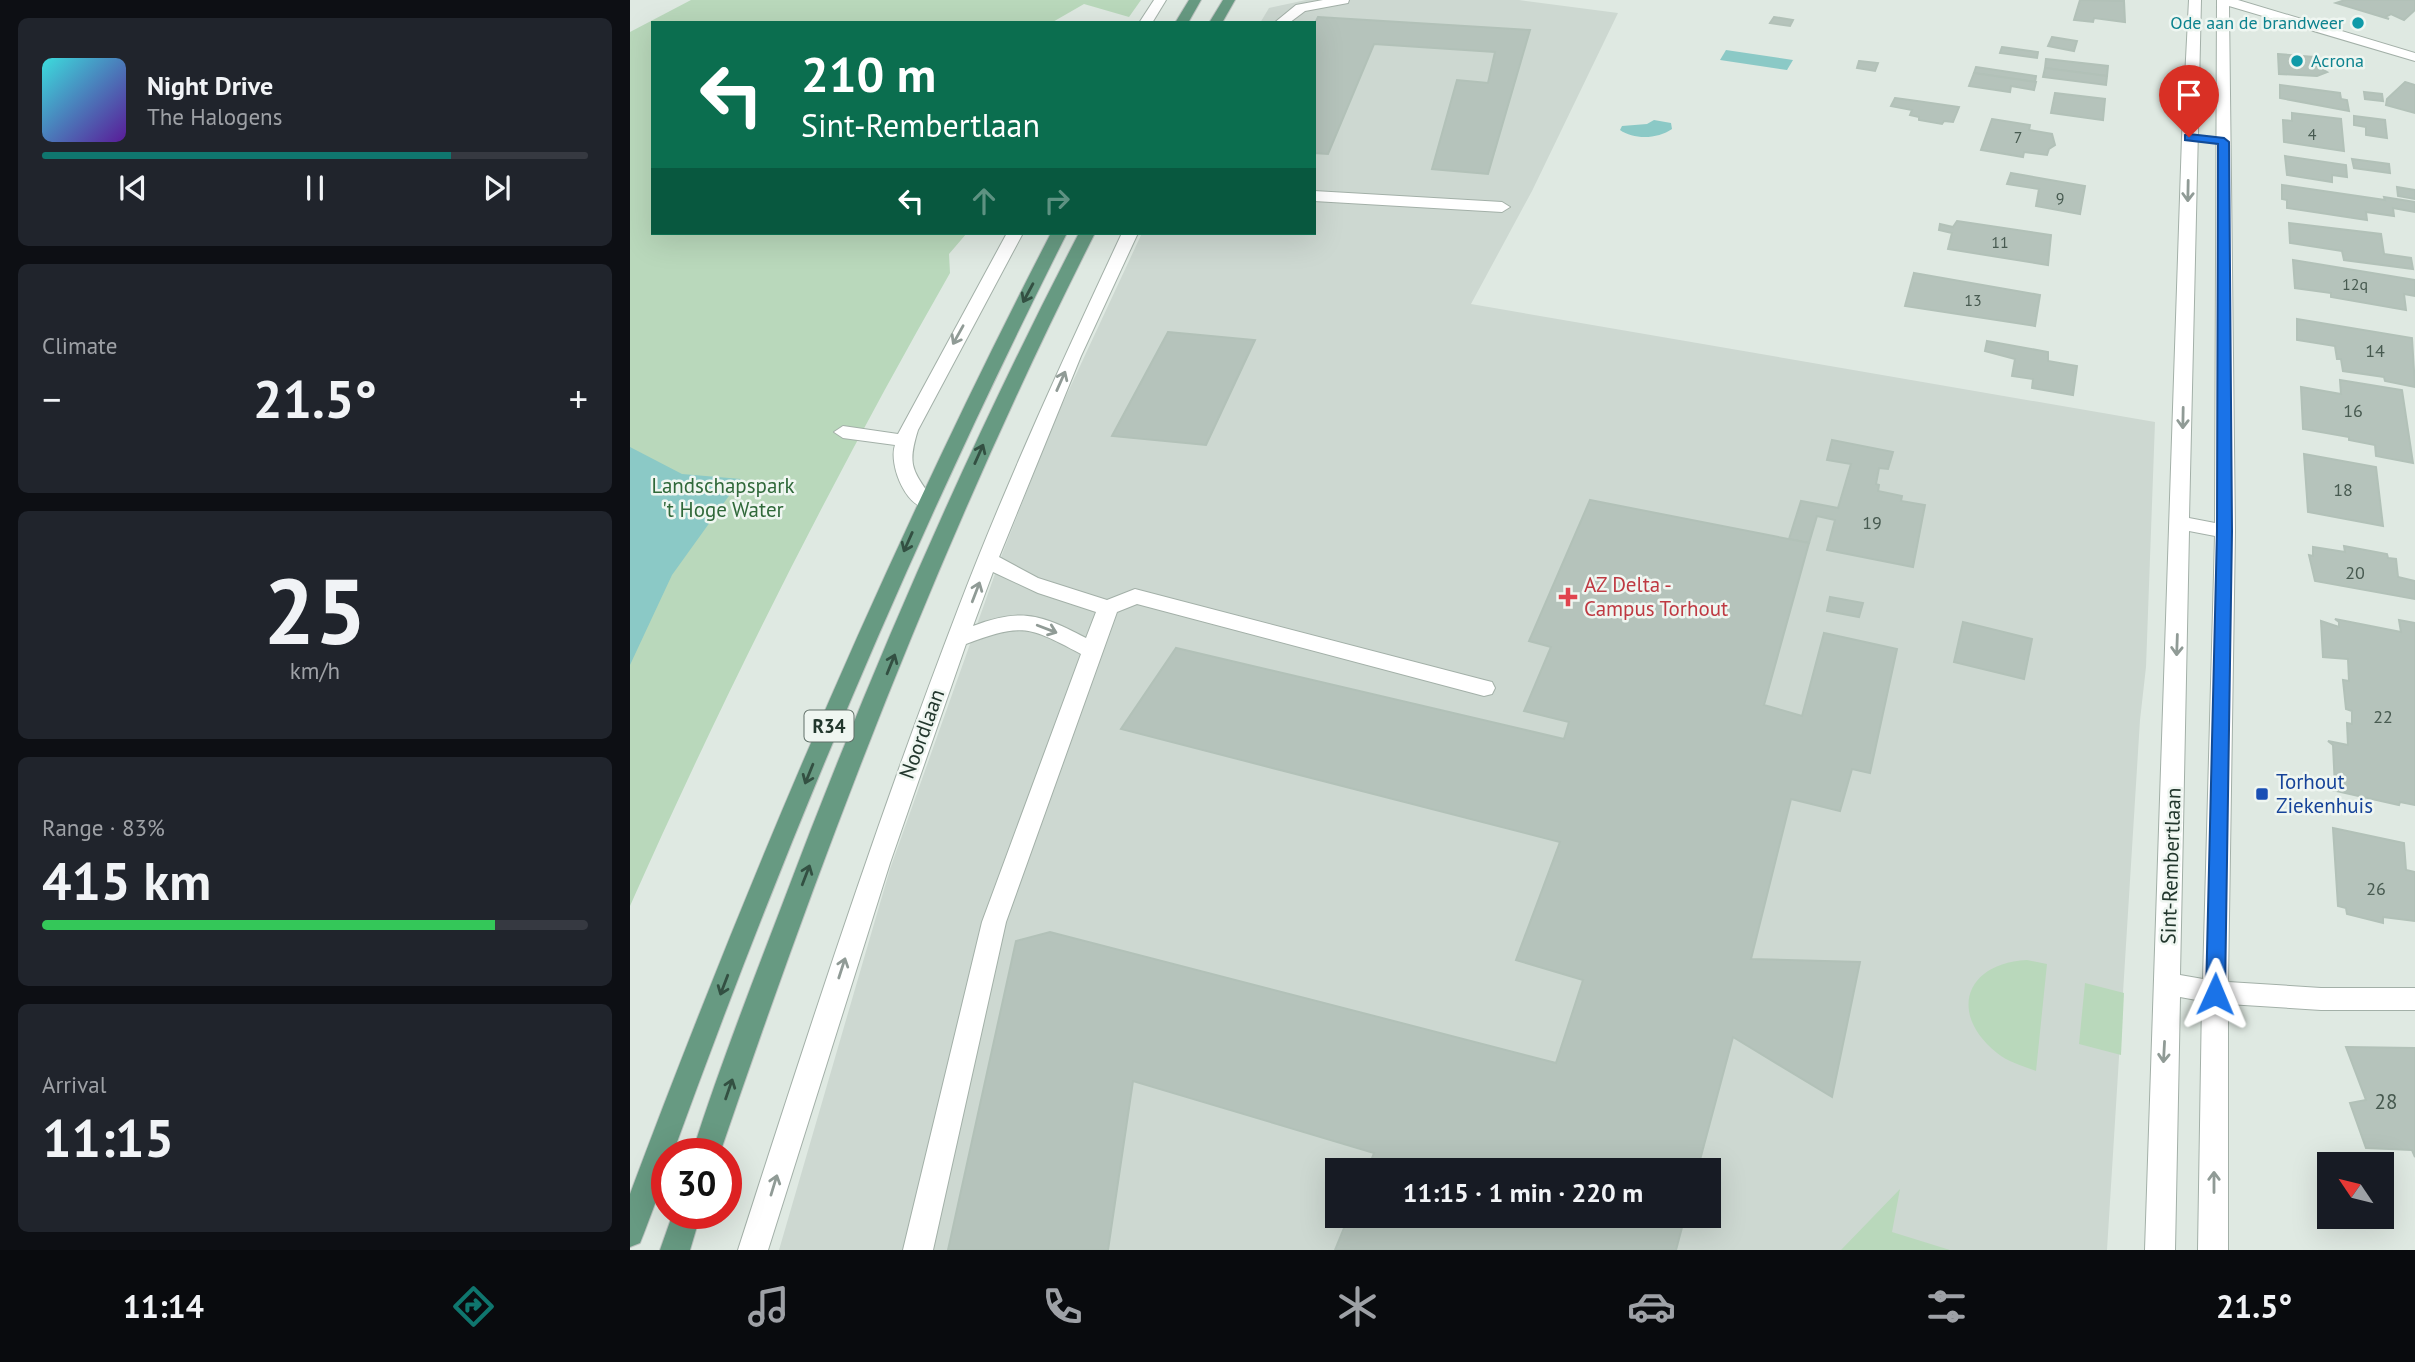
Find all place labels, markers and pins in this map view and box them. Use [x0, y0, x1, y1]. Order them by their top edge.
place label: Ode aan de brandweer [2170, 11, 2344, 34]
marker: Ode aan de brandweer [2350, 15, 2366, 31]
place label: Acrona [2311, 49, 2364, 72]
marker: Acrona [2289, 53, 2305, 69]
pin [2159, 65, 2219, 137]
place label: AZ Delta - Campus Torhout [1584, 571, 1728, 622]
marker: AZ Delta - Campus Torhout [1558, 587, 1578, 607]
place label: Torhout Ziekenhuis [2276, 768, 2373, 819]
marker: Torhout Ziekenhuis [2254, 786, 2270, 802]

